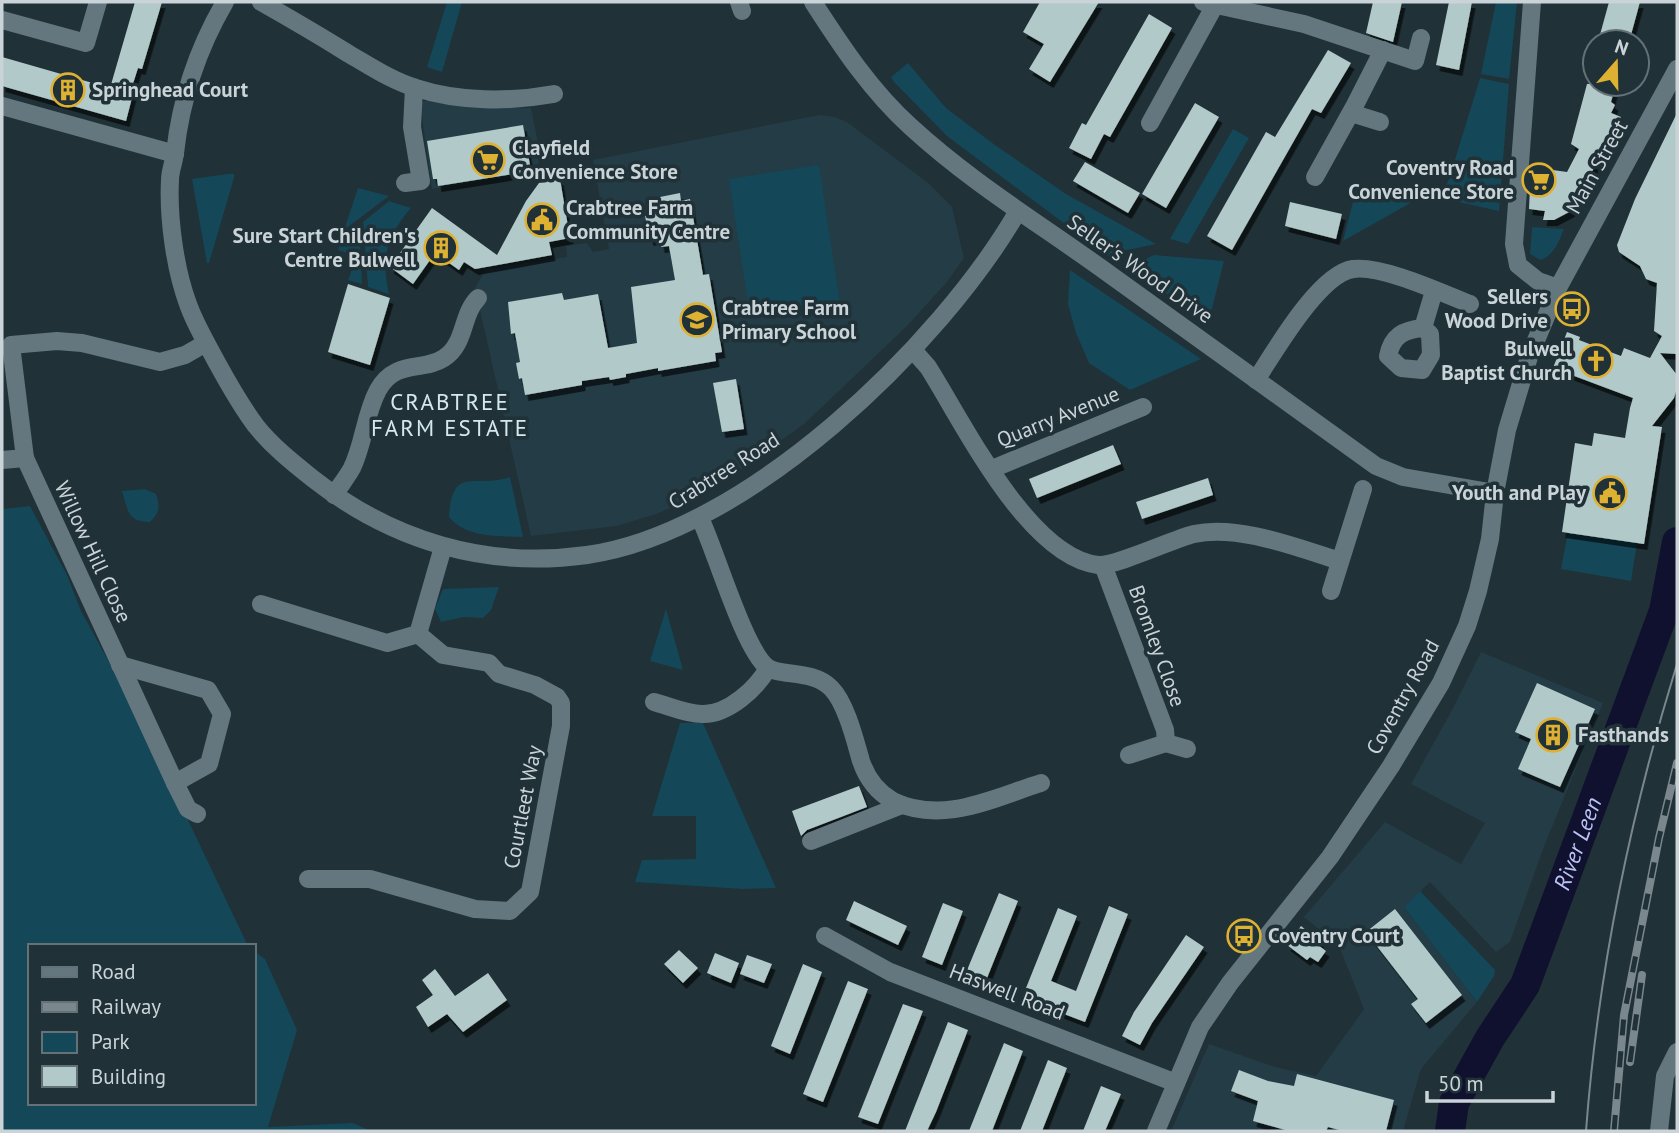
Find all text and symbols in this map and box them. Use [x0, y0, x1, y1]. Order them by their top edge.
north arrow [1581, 28, 1651, 98]
text: N [1612, 34, 1632, 60]
building icon: Springhead Court [49, 71, 87, 109]
place label: Springhead Court [92, 76, 249, 103]
street label: Main Street [1560, 115, 1633, 219]
place label: Clayfield Convenience Store [512, 134, 678, 185]
supermarket icon: Clayfield Convenience Store [469, 141, 507, 179]
place label: Coventry Road Convenience Store [1348, 154, 1514, 205]
supermarket icon: Coventry Road Convenience Store [1520, 161, 1558, 199]
place label: Crabtree Farm Community Centre [566, 194, 730, 245]
public building icon: Crabtree Farm Community Centre [523, 201, 561, 239]
street label: Seller's Wood Drive [1062, 208, 1219, 329]
place label: Sure Start Children's Centre Bulwell [233, 222, 417, 273]
building icon: Sure Start Children's Centre Bulwell [422, 229, 460, 267]
place label: Sellers Wood Drive [1445, 283, 1548, 334]
bus stop icon: Sellers Wood Drive [1553, 290, 1591, 328]
place label: Crabtree Farm Primary School [722, 294, 857, 345]
school or university icon: Crabtree Farm Primary School [678, 301, 716, 339]
place label: Bulwell Baptist Church [1441, 335, 1573, 386]
church icon: Bulwell Baptist Church [1577, 342, 1615, 380]
street label: Quarry Avenue [993, 380, 1123, 453]
district label: CRABTREE FARM ESTATE [371, 387, 529, 442]
street label: Crabtree Road [663, 426, 784, 515]
public building icon: Youth and Play [1591, 474, 1629, 512]
street label: Willow Hill Close [49, 477, 138, 627]
place label: Youth and Play [1451, 479, 1587, 506]
street label: Bromley Close [1123, 581, 1192, 710]
street label: Coventry Road [1360, 634, 1445, 759]
building icon: Fasthands [1534, 716, 1572, 754]
place label: Fasthands [1578, 721, 1669, 748]
street label: Courtleet Way [497, 743, 548, 871]
water label: River Leen [1547, 793, 1608, 894]
bus stop icon: Coventry Court [1225, 917, 1263, 955]
place label: Coventry Court [1268, 922, 1401, 949]
legend [28, 944, 256, 1105]
street label: Haswell Road [946, 957, 1069, 1026]
text: Road [91, 958, 135, 985]
text: Railway [91, 993, 161, 1020]
text: Park [91, 1028, 130, 1055]
scale bar [1427, 1060, 1553, 1104]
text: Building [91, 1063, 166, 1090]
text: 50 m [1438, 1070, 1484, 1097]

